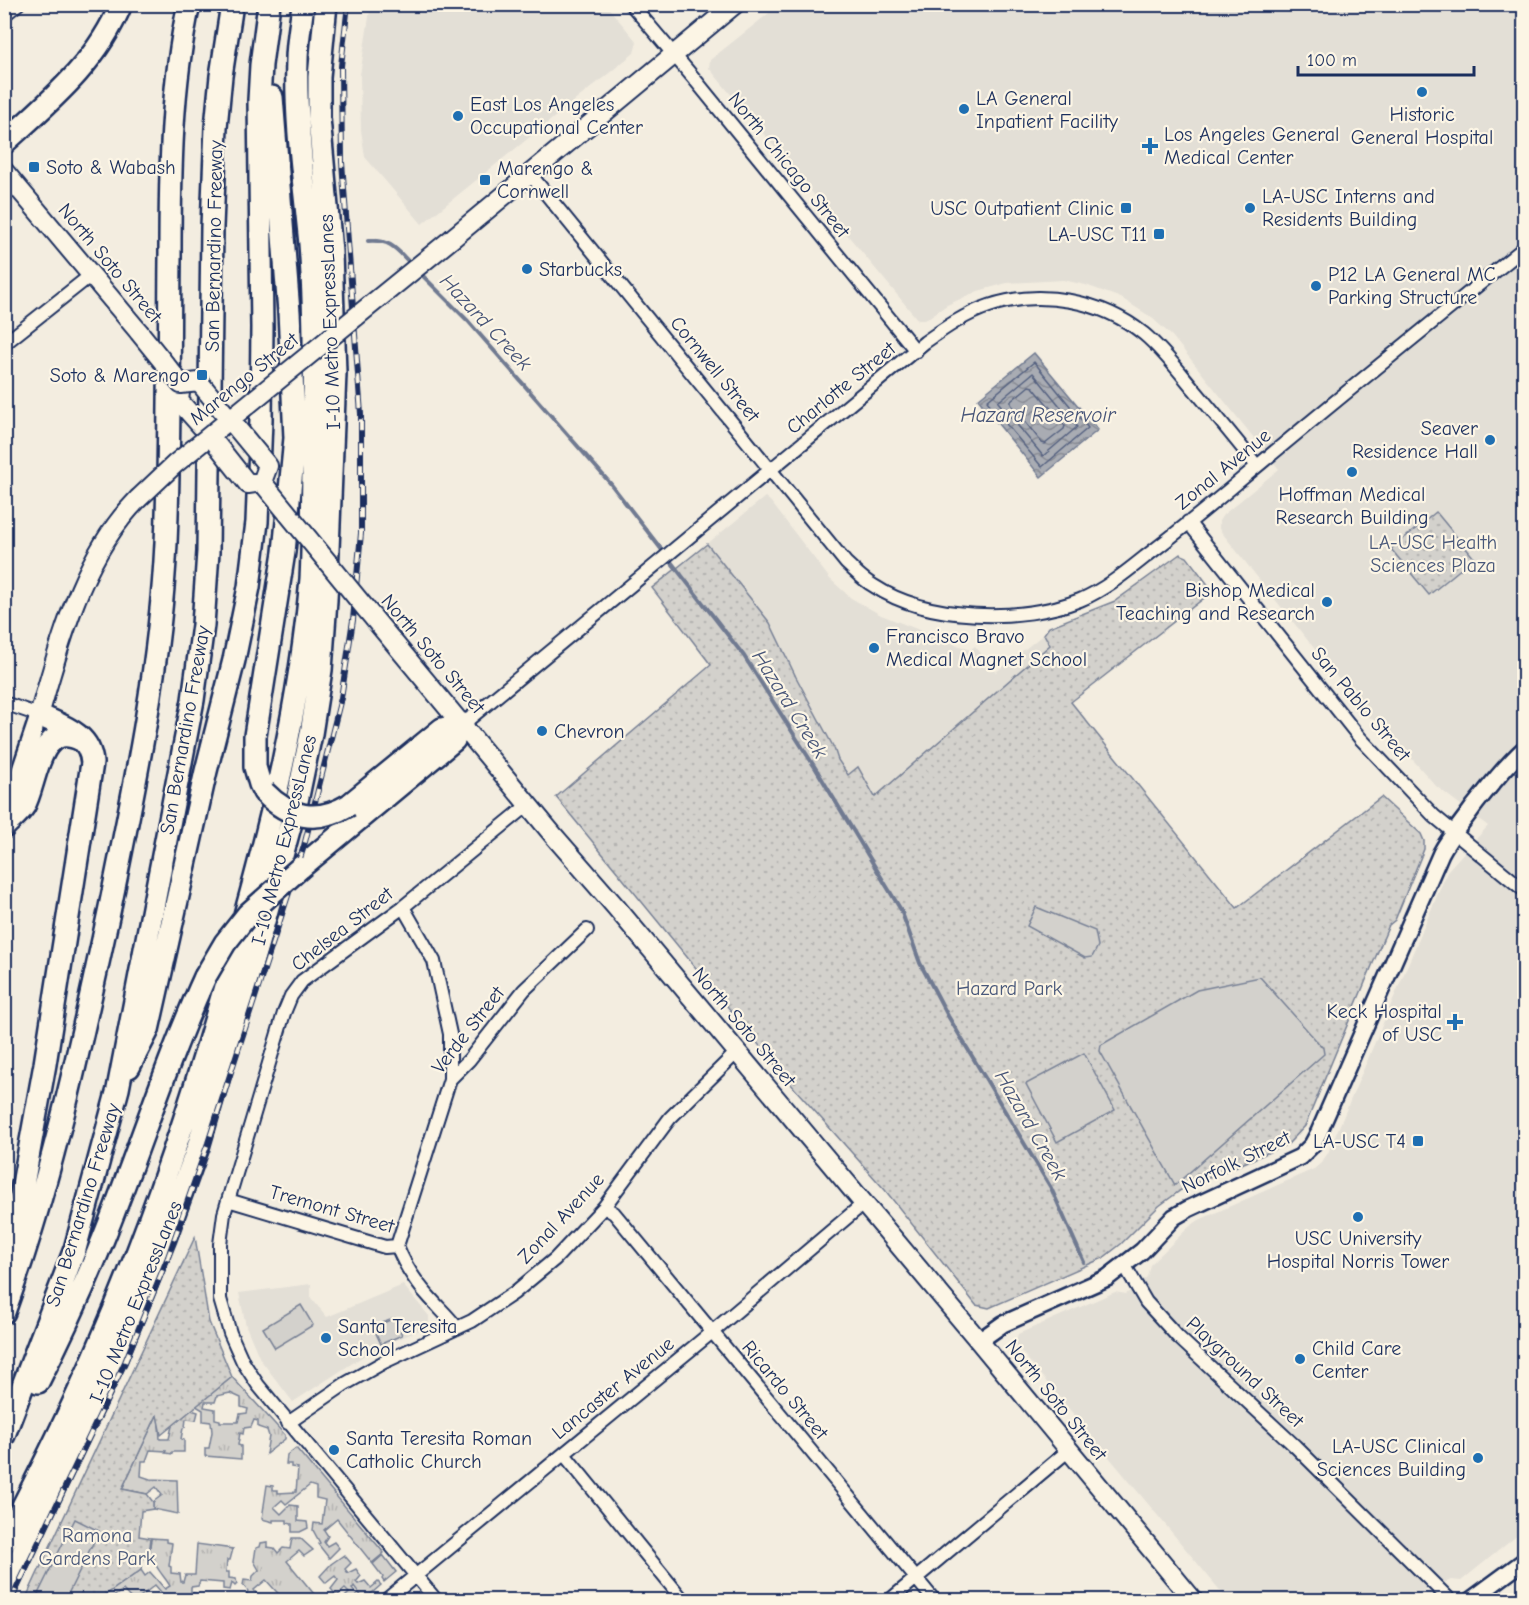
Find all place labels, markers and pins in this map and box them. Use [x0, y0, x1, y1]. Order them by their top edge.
marker: Historic General Hospital [1415, 85, 1429, 99]
place label: LA General Inpatient Facility [976, 87, 1118, 133]
place label: East Los Angeles Occupational Center [470, 93, 643, 139]
marker: LA General Inpatient Facility [957, 102, 971, 116]
place label: Historic General Hospital [1351, 103, 1493, 149]
marker: East Los Angeles Occupational Center [451, 109, 465, 123]
place label: Los Angeles General Medical Center [1164, 123, 1339, 169]
marker: Los Angeles General Medical Center [1141, 137, 1159, 155]
place label: Soto & Wabash [46, 156, 176, 179]
place label: Marengo & Cornwell [497, 157, 593, 203]
marker: Soto & Wabash [27, 160, 41, 174]
marker: Marengo & Cornwell [478, 173, 492, 187]
place label: LA-USC Interns and Residents Building [1262, 185, 1435, 231]
place label: USC Outpatient Clinic [930, 197, 1114, 220]
marker: USC Outpatient Clinic [1119, 201, 1133, 215]
marker: LA-USC Interns and Residents Building [1243, 201, 1257, 215]
place label: LA-USC T11 [1048, 223, 1147, 246]
marker: LA-USC T11 [1152, 227, 1166, 241]
place label: Starbucks [539, 258, 622, 281]
marker: Starbucks [520, 262, 534, 276]
place label: P12 LA General MC Parking Structure [1328, 263, 1496, 309]
marker: P12 LA General MC Parking Structure [1309, 279, 1323, 293]
place label: Soto & Marengo [50, 364, 190, 387]
marker: Soto & Marengo [195, 368, 209, 382]
place label: Seaver Residence Hall [1352, 417, 1478, 463]
marker: Seaver Residence Hall [1483, 433, 1497, 447]
marker: Hoffman Medical Research Building [1345, 465, 1359, 479]
place label: Hoffman Medical Research Building [1275, 483, 1429, 529]
place label: Bishop Medical Teaching and Research [1116, 579, 1315, 625]
marker: Bishop Medical Teaching and Research [1320, 595, 1334, 609]
place label: Francisco Bravo Medical Magnet School [886, 625, 1087, 671]
marker: Francisco Bravo Medical Magnet School [867, 641, 881, 655]
place label: Chevron [554, 720, 625, 743]
marker: Chevron [535, 724, 549, 738]
place label: Keck Hospital of USC [1327, 1000, 1442, 1046]
marker: Keck Hospital of USC [1446, 1013, 1464, 1031]
place label: LA-USC T4 [1313, 1130, 1406, 1153]
marker: LA-USC T4 [1411, 1134, 1425, 1148]
marker: USC University Hospital Norris Tower [1351, 1210, 1365, 1224]
place label: USC University Hospital Norris Tower [1267, 1227, 1449, 1273]
place label: Santa Teresita School [338, 1315, 457, 1361]
marker: Santa Teresita School [319, 1331, 333, 1345]
place label: Child Care Center [1312, 1337, 1401, 1383]
marker: Child Care Center [1293, 1352, 1307, 1366]
place label: Santa Teresita Roman Catholic Church [346, 1427, 532, 1473]
place label: LA-USC Clinical Sciences Building [1317, 1435, 1466, 1481]
marker: Santa Teresita Roman Catholic Church [327, 1443, 341, 1457]
marker: LA-USC Clinical Sciences Building [1471, 1451, 1485, 1465]

